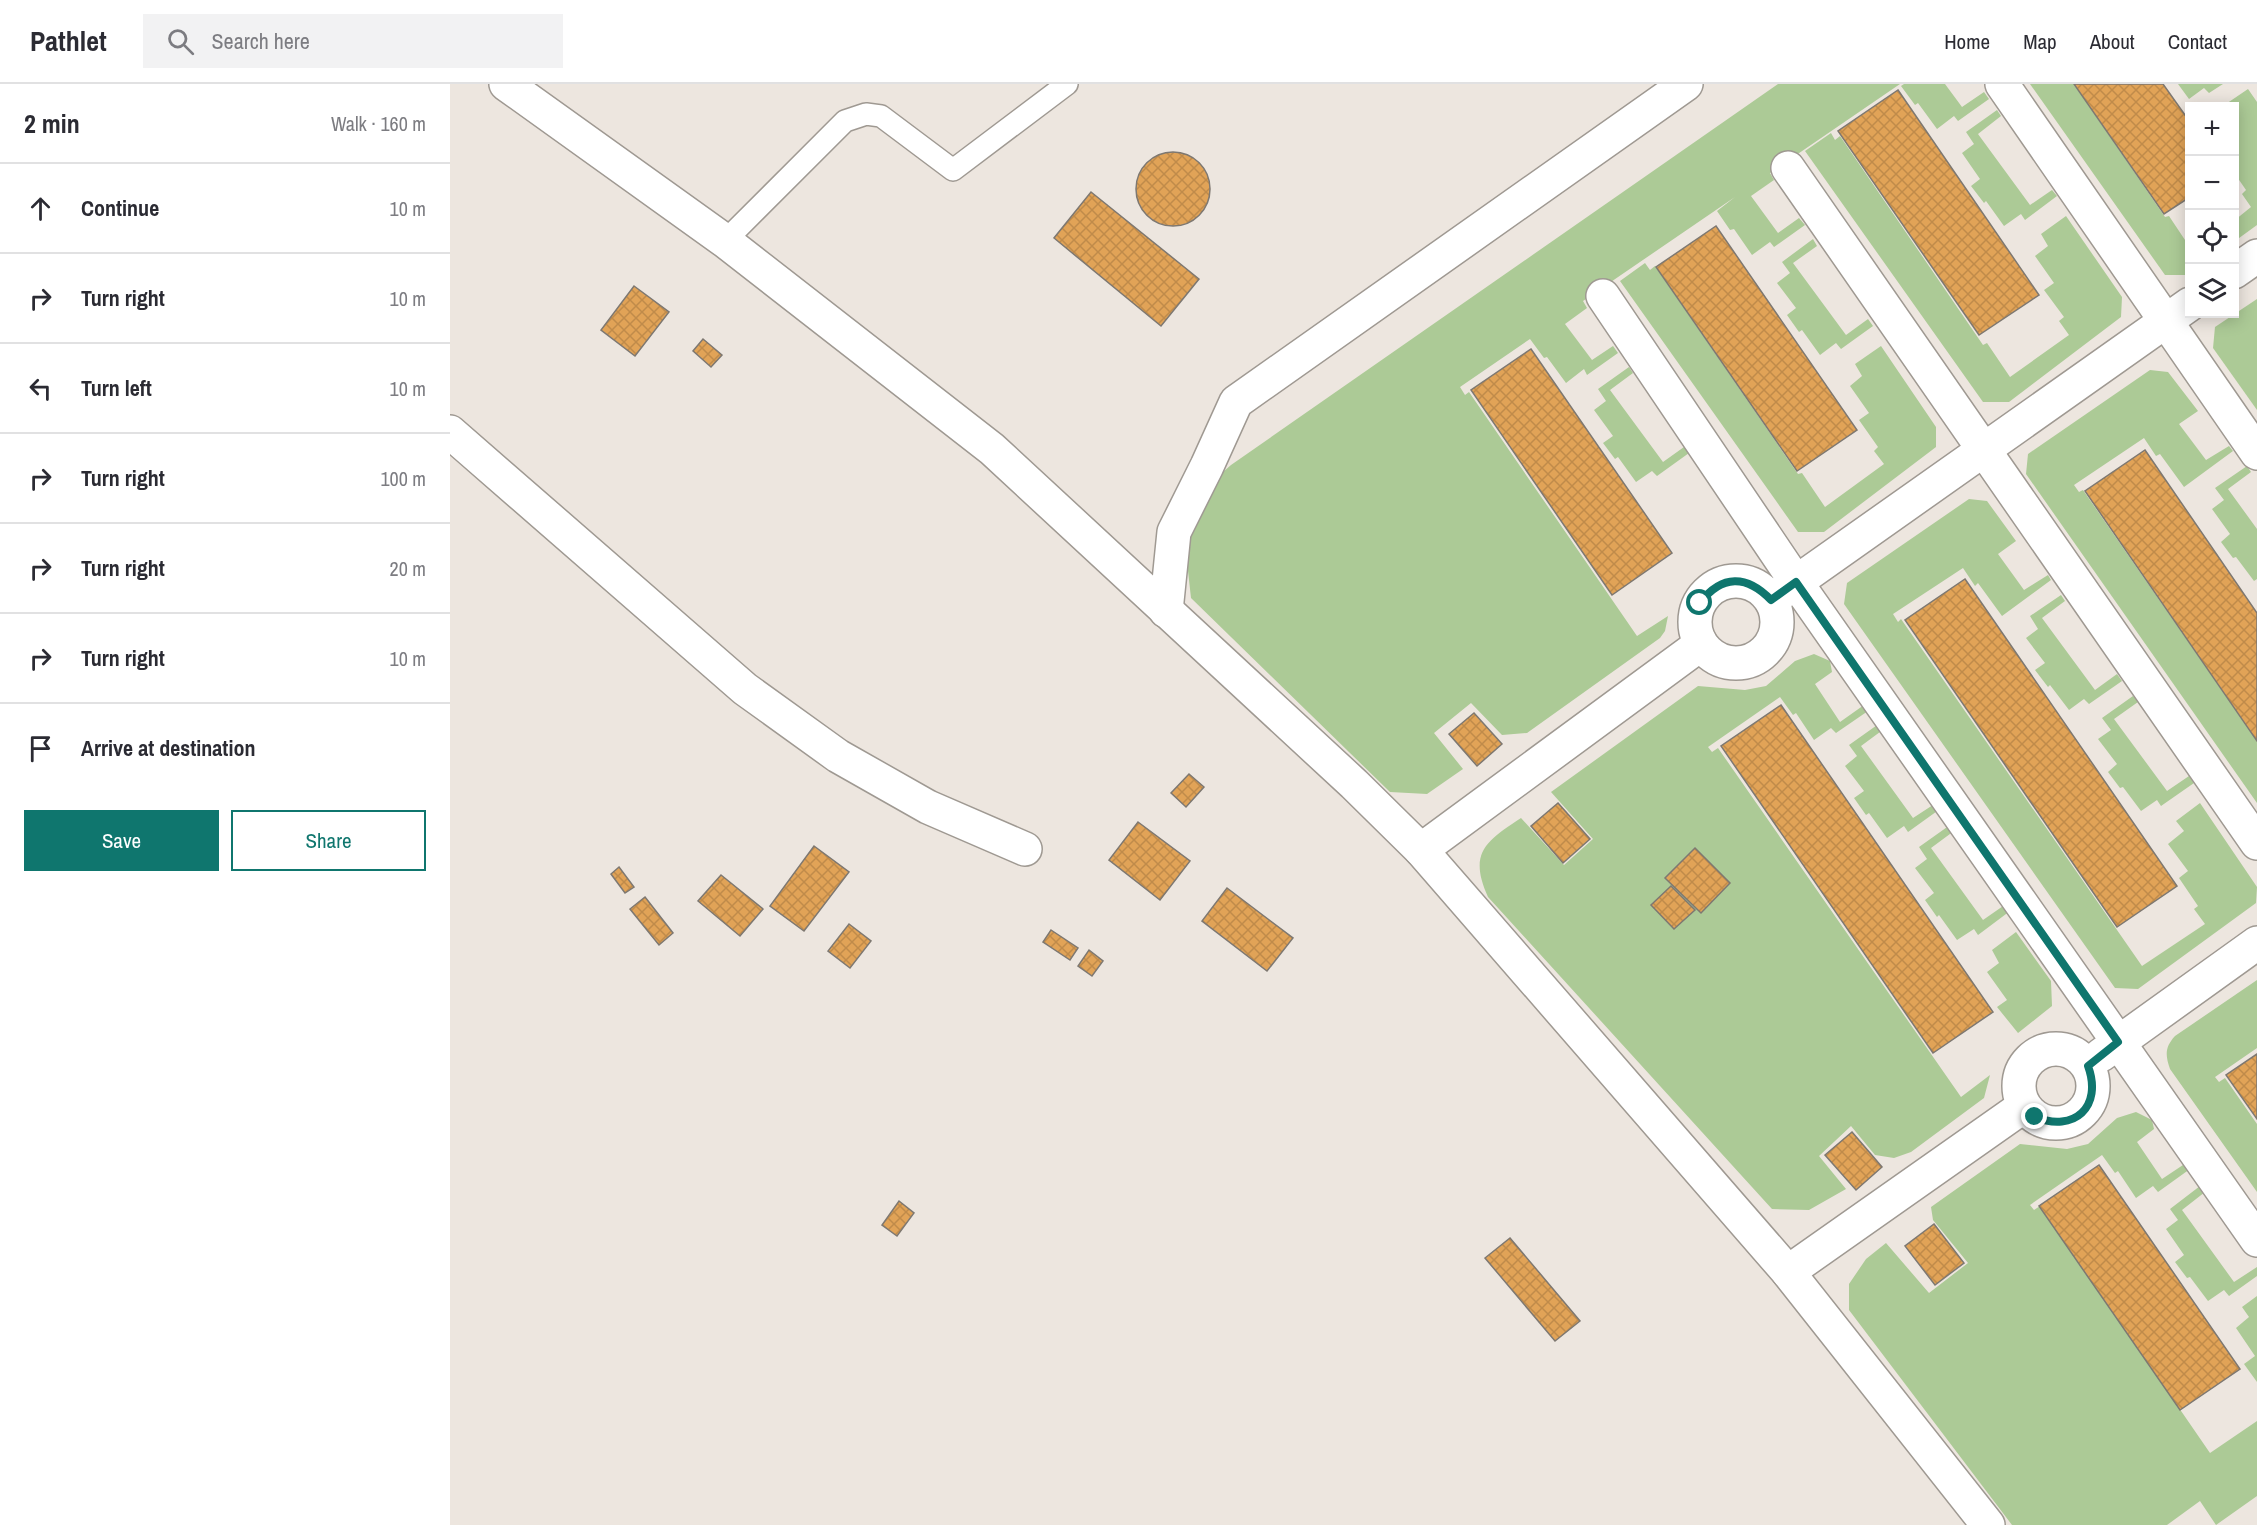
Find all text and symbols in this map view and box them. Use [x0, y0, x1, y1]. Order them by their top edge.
search box [143, 14, 563, 68]
text: Pathlet [30, 22, 107, 60]
icon: search [164, 25, 197, 58]
text: Search here [212, 26, 310, 56]
text: Home [1944, 27, 1990, 56]
text: Map [2023, 27, 2057, 56]
text: About [2090, 27, 2135, 56]
text: Contact [2168, 27, 2227, 56]
map controls [2185, 102, 2239, 318]
button: + [2185, 102, 2239, 156]
text: 2 min [24, 106, 80, 141]
text: Walk · 160 m [331, 110, 426, 137]
button: − [2185, 156, 2239, 210]
icon: ahead [24, 192, 57, 225]
text: Continue [81, 193, 159, 223]
text: 10 m [390, 195, 426, 222]
button: locate [2185, 210, 2239, 264]
button: layers [2185, 264, 2239, 318]
icon: right [24, 282, 57, 315]
text: Turn right [81, 283, 165, 313]
text: 10 m [390, 285, 426, 312]
icon: left [24, 372, 57, 405]
text: Turn left [81, 373, 152, 403]
text: 10 m [390, 375, 426, 402]
icon: right [24, 462, 57, 495]
text: Turn right [81, 463, 165, 493]
text: 100 m [380, 465, 426, 492]
icon: right [24, 552, 57, 585]
text: Turn right [81, 553, 165, 583]
text: 20 m [390, 555, 426, 582]
route start [1686, 589, 1712, 615]
icon: right [24, 642, 57, 675]
text: Turn right [81, 643, 165, 673]
text: 10 m [390, 645, 426, 672]
icon: arrive [24, 732, 57, 765]
text: Arrive at destination [81, 733, 255, 763]
button: Save [24, 810, 219, 871]
button: Share [231, 810, 426, 871]
route end [2021, 1103, 2047, 1129]

